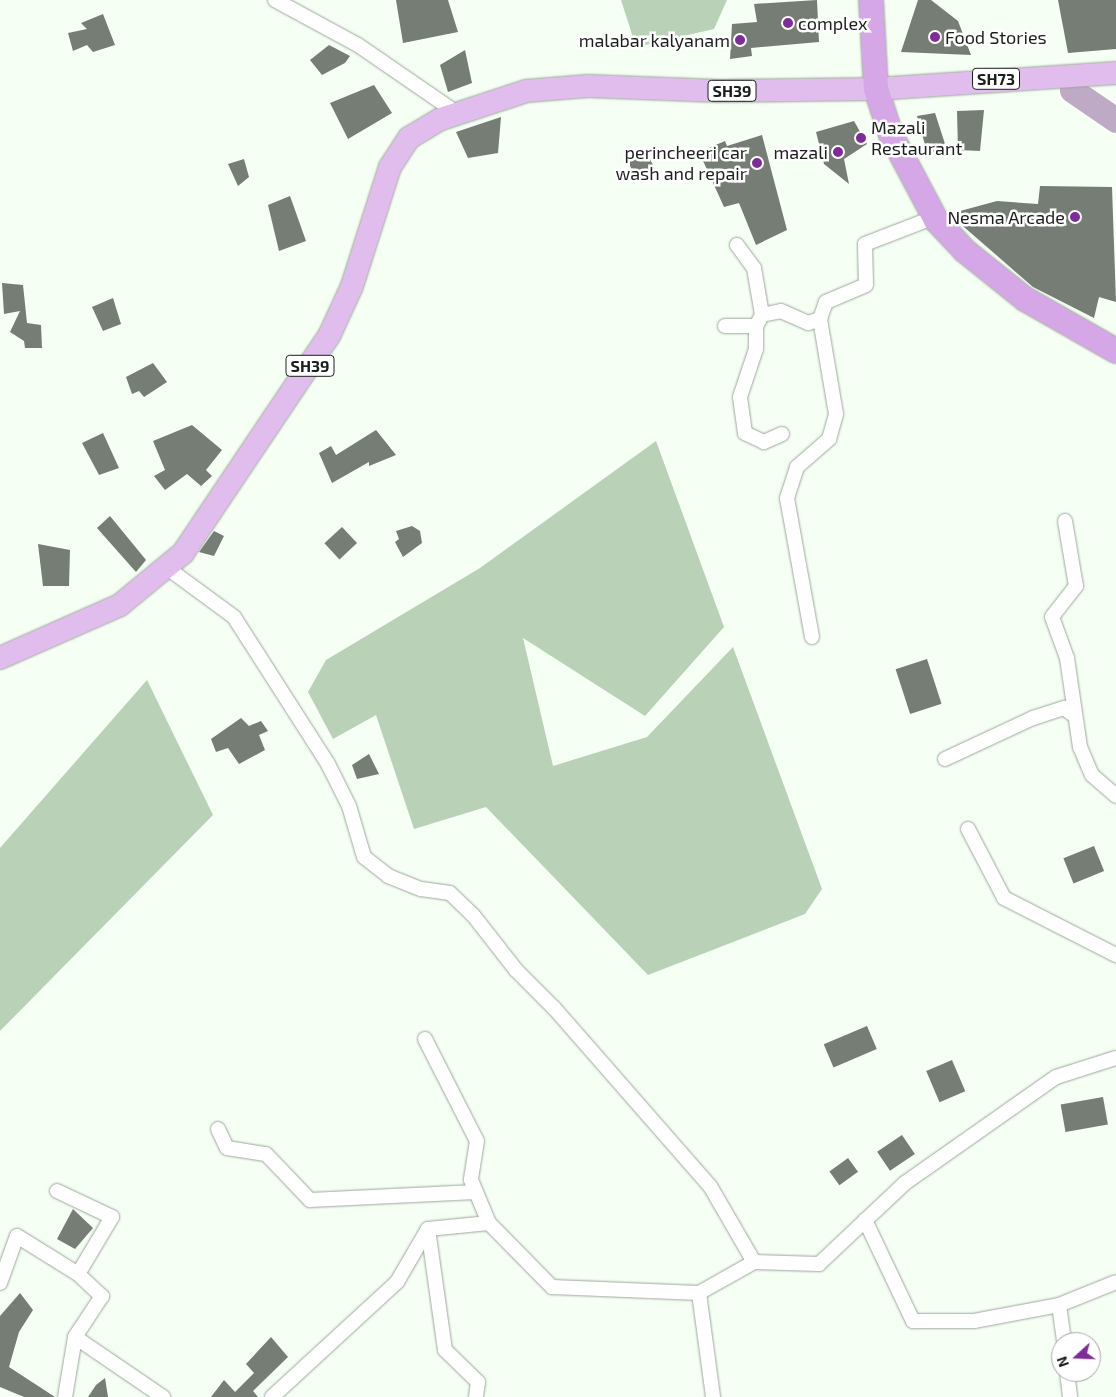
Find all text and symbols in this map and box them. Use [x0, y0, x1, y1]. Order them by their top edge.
place label: complex [798, 12, 868, 34]
marker: complex [782, 17, 794, 29]
place label: Food Stories [945, 26, 1047, 48]
place label: malabar kalyanam [578, 29, 730, 51]
marker: Food Stories [929, 31, 941, 43]
marker: malabar kalyanam [734, 34, 746, 46]
road number: SH73 [971, 66, 1021, 92]
road number: SH39 [707, 78, 757, 104]
place label: Mazali Restaurant [871, 117, 962, 160]
marker: Mazali Restaurant [855, 132, 867, 144]
place label: mazali [773, 141, 828, 163]
place label: perincheeri car wash and repair [615, 142, 747, 184]
marker: mazali [832, 146, 844, 158]
marker: perincheeri car wash and repair [751, 157, 763, 169]
place label: Nesma Arcade [947, 206, 1065, 228]
marker: Nesma Arcade [1069, 211, 1081, 223]
road number: SH39 [285, 352, 335, 380]
north arrow [1051, 1332, 1101, 1382]
text: N [1053, 1354, 1072, 1370]

